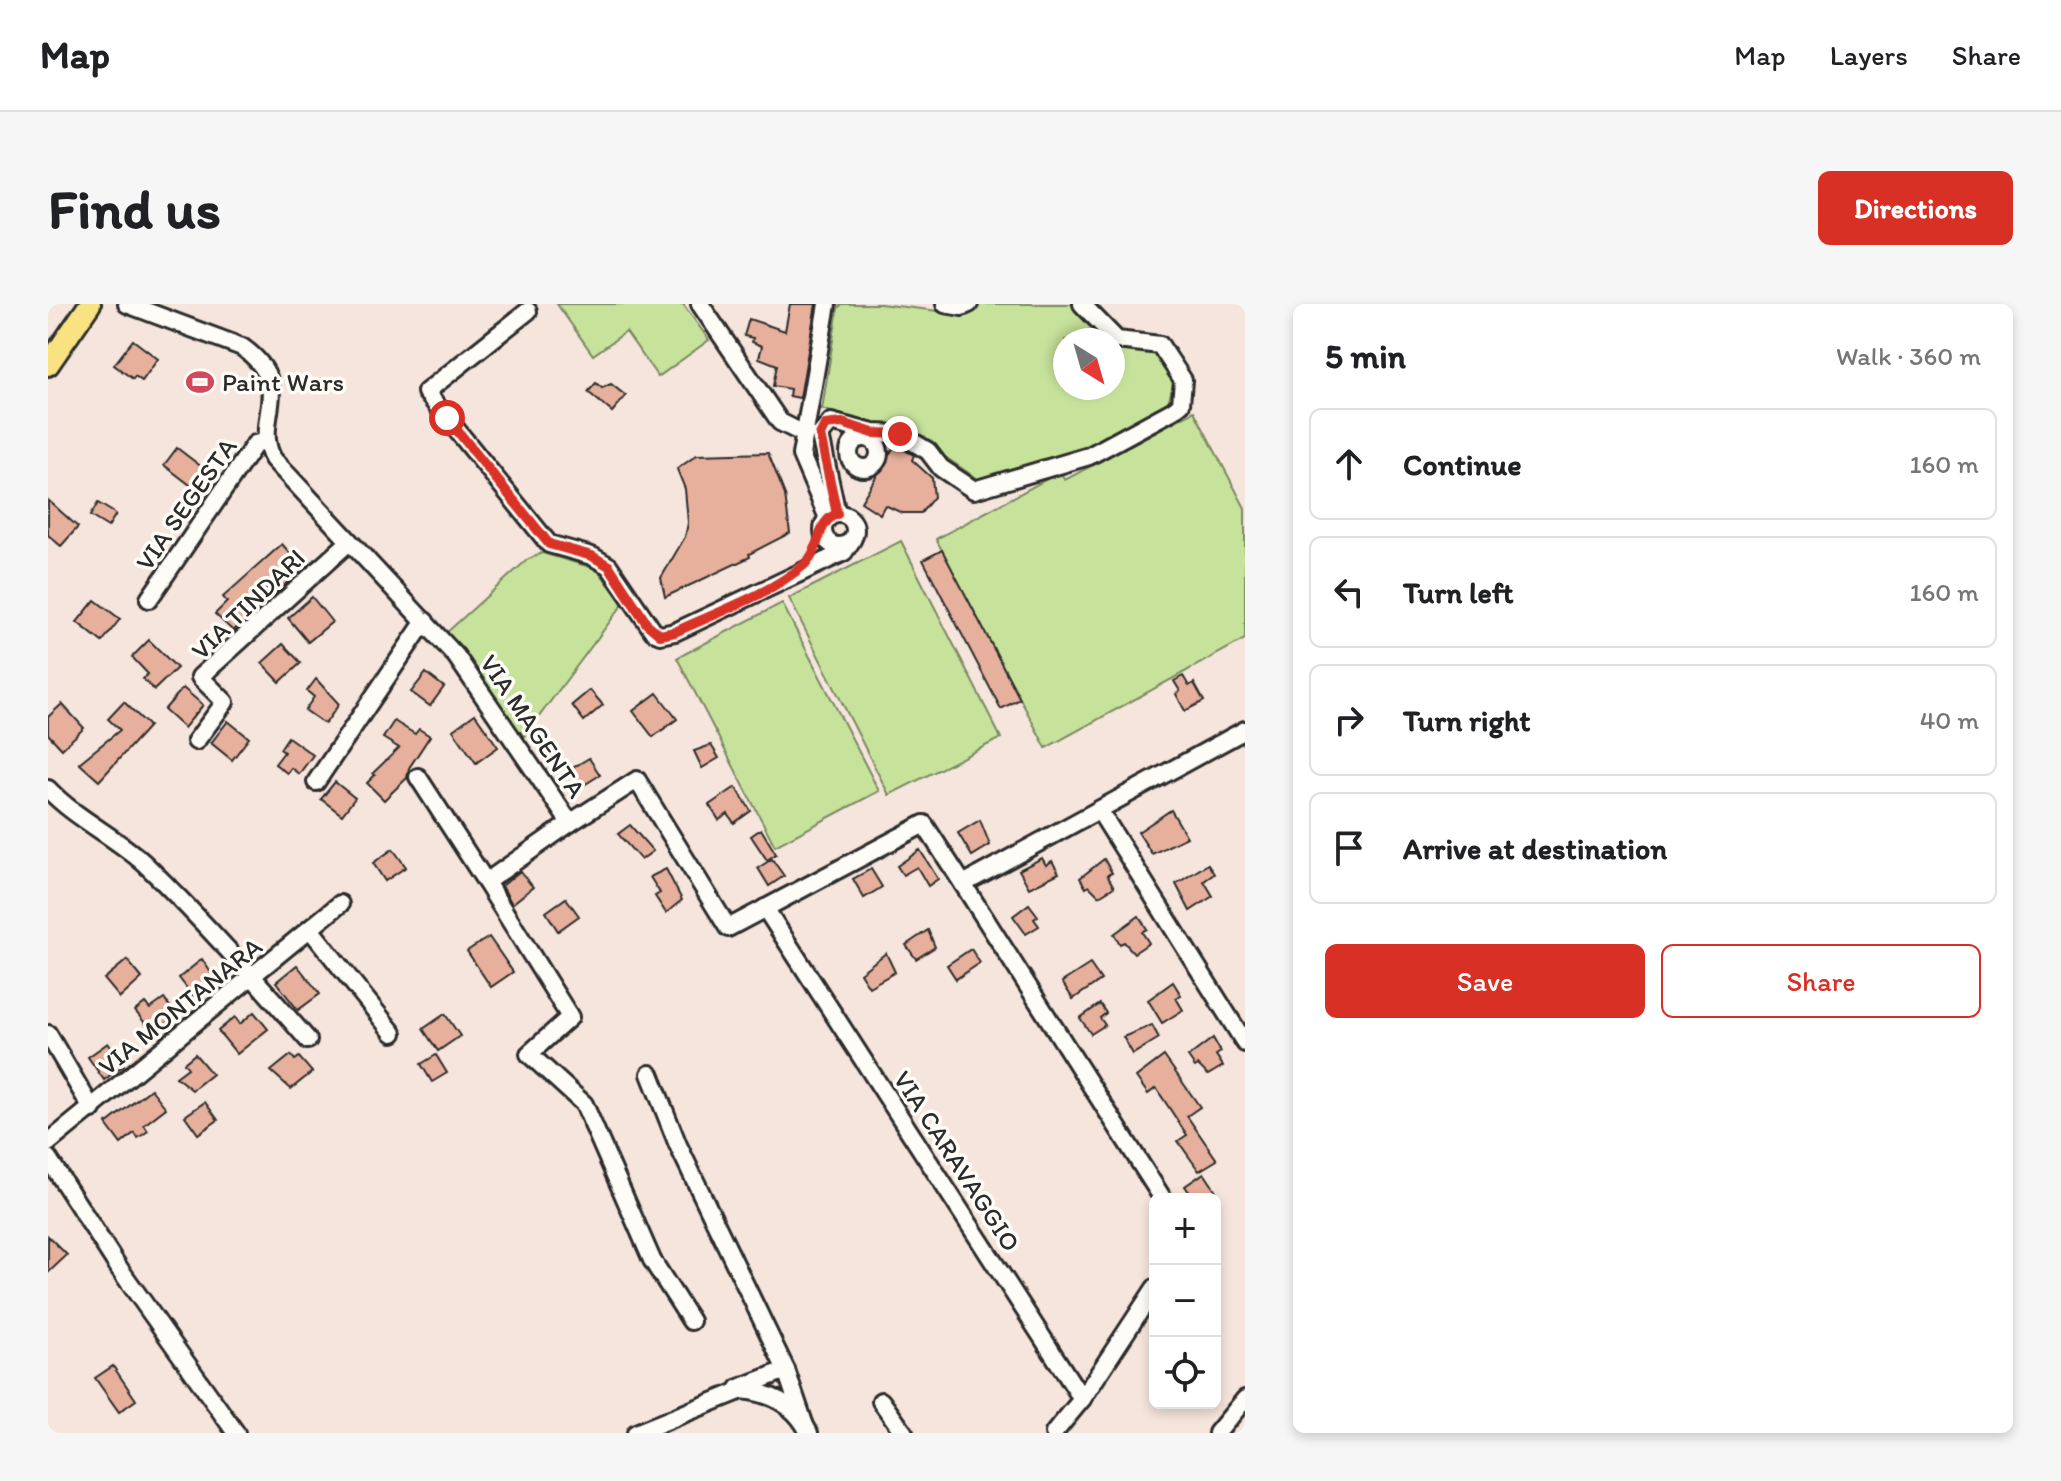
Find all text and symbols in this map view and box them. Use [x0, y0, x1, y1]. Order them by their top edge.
text: Map [40, 32, 110, 78]
text: Map [1734, 38, 1786, 72]
text: Layers [1830, 38, 1908, 72]
text: Share [1952, 38, 2021, 72]
button: Directions [1818, 171, 2013, 245]
text: Find us [48, 175, 221, 242]
north arrow [1053, 328, 1125, 400]
text: 5 min [1325, 336, 1406, 377]
text: Walk · 360 m [1836, 340, 1981, 372]
place label: Paint Wars [222, 366, 344, 398]
sports icon: Paint Wars [185, 367, 215, 397]
route start [429, 400, 465, 436]
route end [882, 416, 918, 452]
street label: VIA SEGESTA [129, 431, 244, 577]
icon: ahead [1327, 442, 1371, 486]
text: Continue [1403, 446, 1522, 483]
text: 160 m [1909, 448, 1979, 480]
street label: VIA TINDARI [184, 542, 312, 666]
icon: left [1327, 570, 1371, 614]
text: Turn left [1403, 574, 1514, 611]
text: 160 m [1909, 576, 1979, 608]
street label: VIA MAGENTA [473, 648, 593, 804]
icon: right [1327, 698, 1371, 742]
text: Turn right [1403, 702, 1531, 739]
text: 40 m [1920, 704, 1979, 736]
icon: arrive [1327, 826, 1371, 870]
text: Arrive at destination [1403, 830, 1667, 867]
street label: VIA MONTANARA [92, 930, 269, 1082]
button: Save [1325, 944, 1645, 1018]
button: Share [1661, 944, 1981, 1018]
street label: VIA CARAVAGGIO [887, 1065, 1027, 1257]
map controls [1149, 1193, 1221, 1409]
button: + [1149, 1193, 1221, 1265]
button: − [1149, 1265, 1221, 1337]
button: locate [1149, 1337, 1221, 1409]

